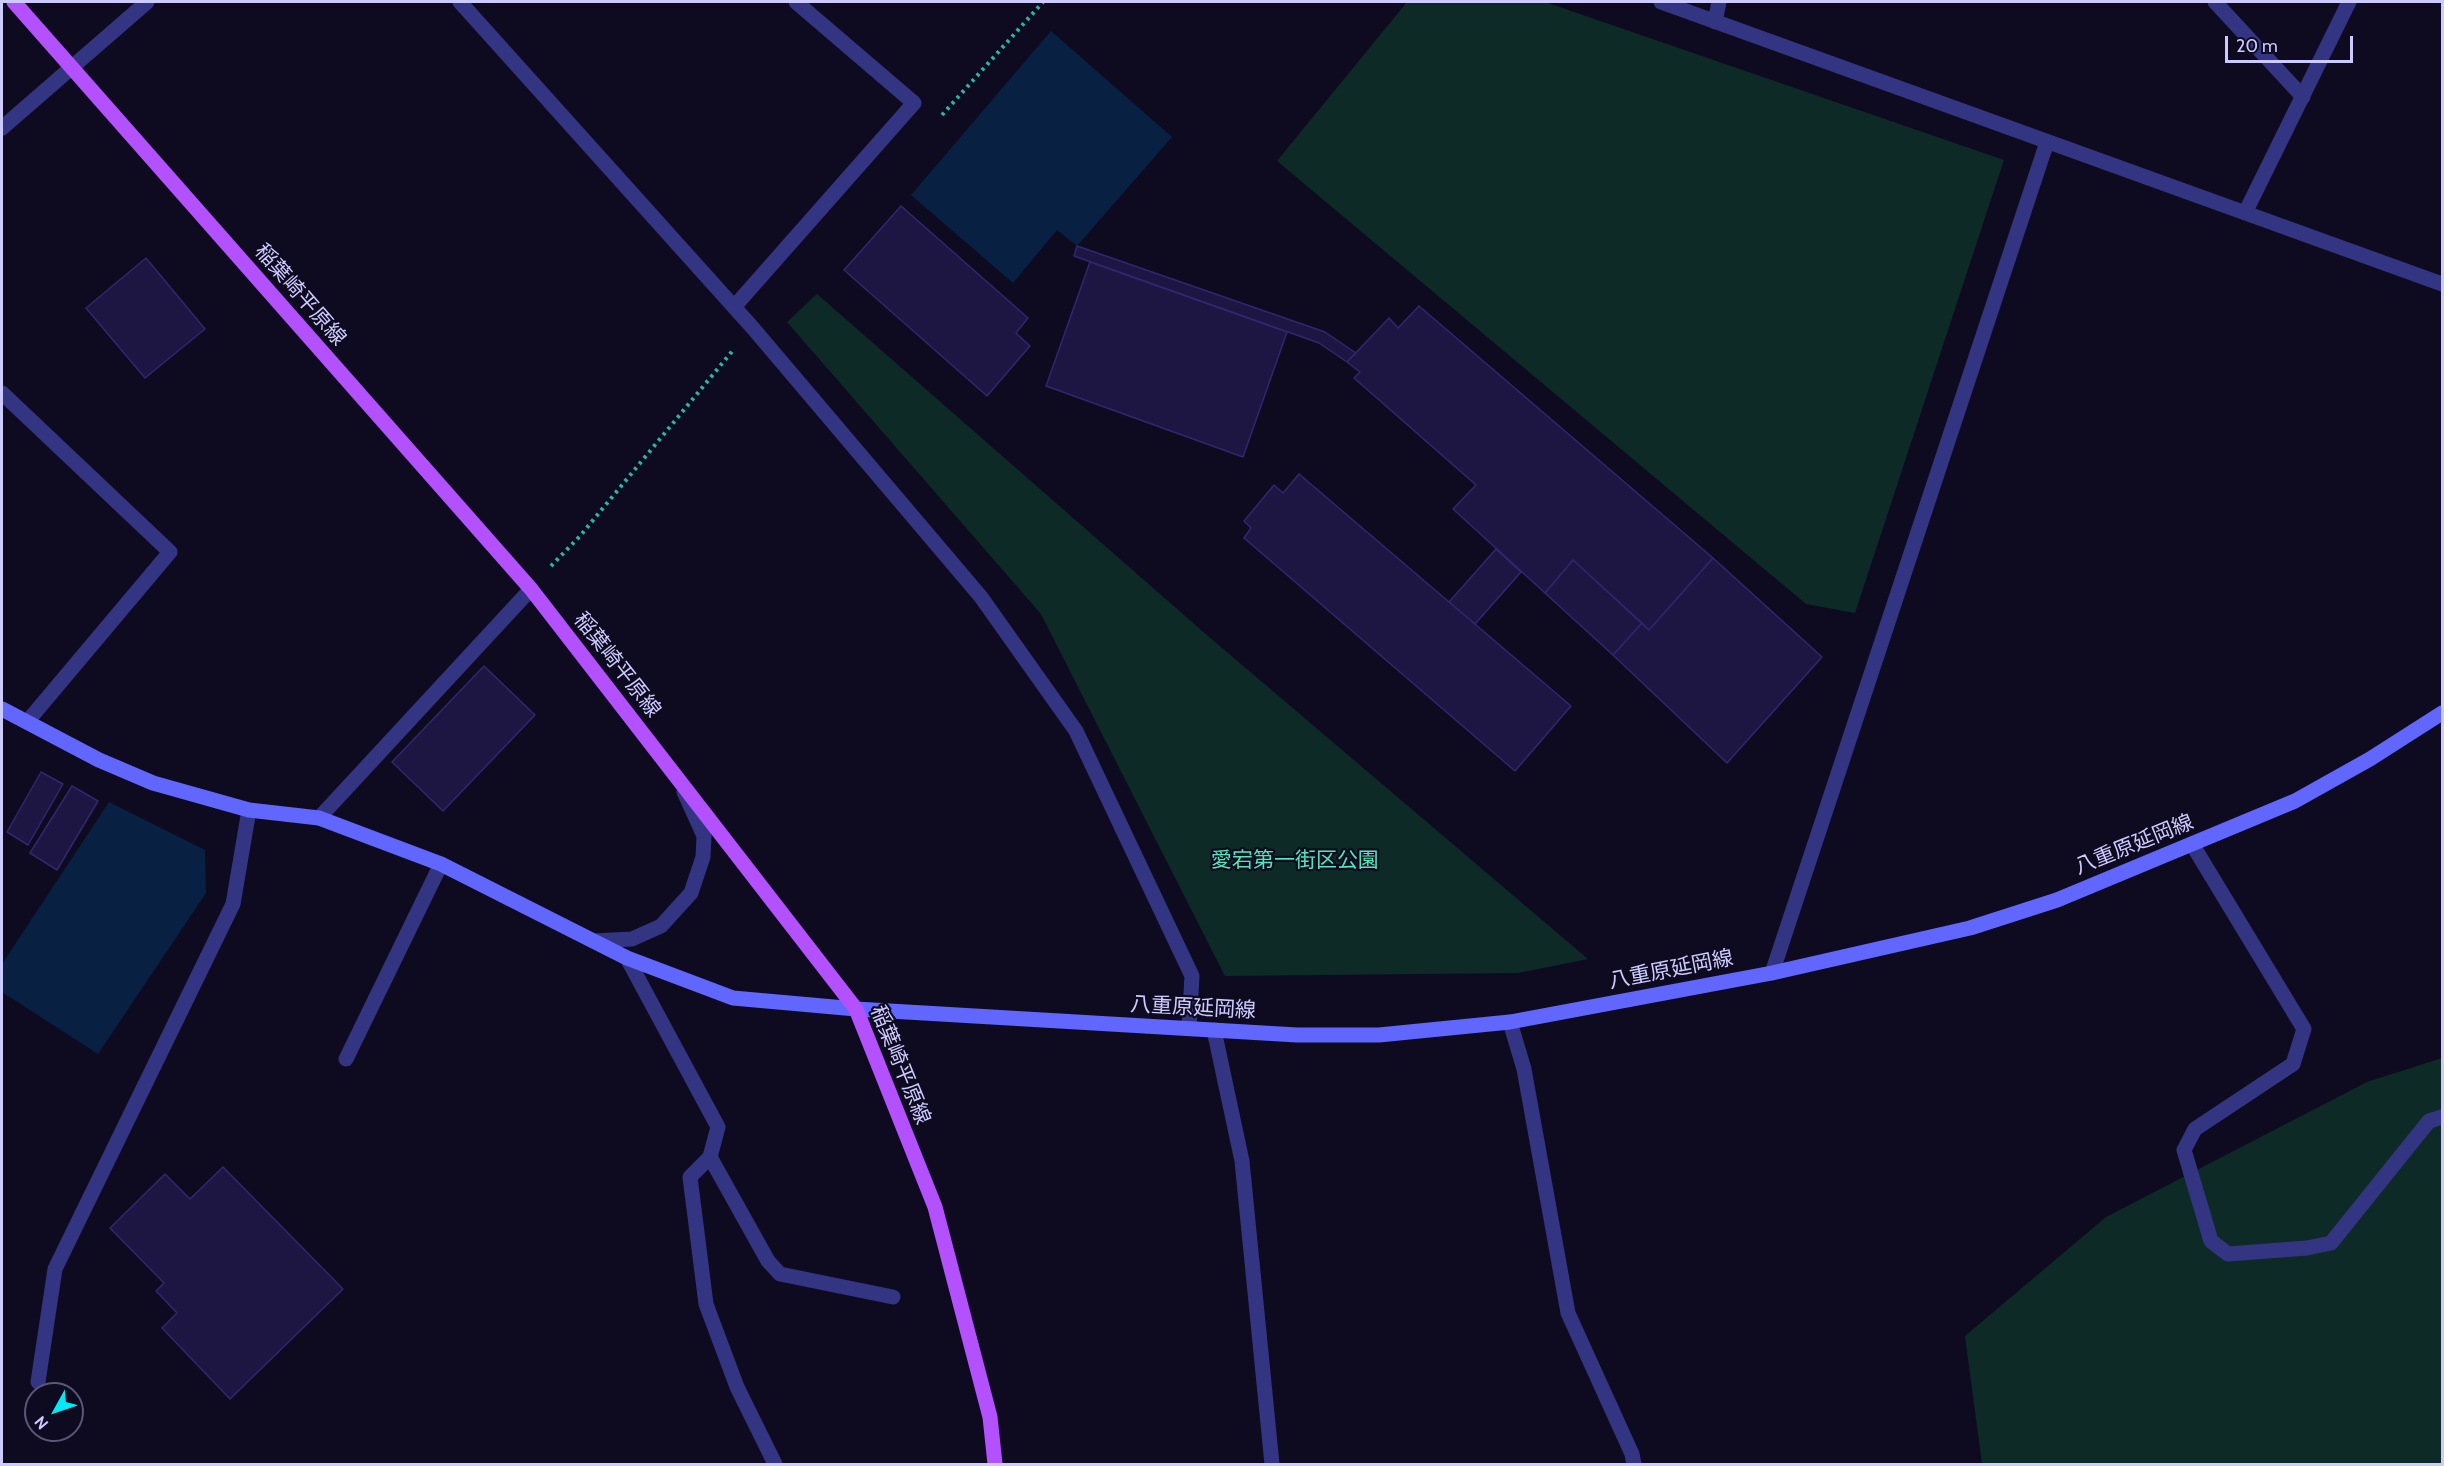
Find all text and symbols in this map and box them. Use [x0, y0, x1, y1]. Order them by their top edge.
scale bar [2228, 24, 2356, 62]
text: 20 m [2236, 35, 2278, 57]
street label: 稲葉崎平原線 [249, 239, 351, 351]
street label: 稲葉崎平原線 [568, 608, 666, 722]
street label: 八重原延岡線 [2071, 810, 2197, 880]
park label: 愛宕第一街区公園 [1211, 848, 1379, 874]
street label: 八重原延岡線 [1607, 946, 1735, 994]
street label: 八重原延岡線 [1129, 992, 1257, 1024]
street label: 稲葉崎平原線 [865, 1002, 935, 1128]
north arrow [24, 1382, 84, 1442]
text: N [30, 1412, 52, 1433]

